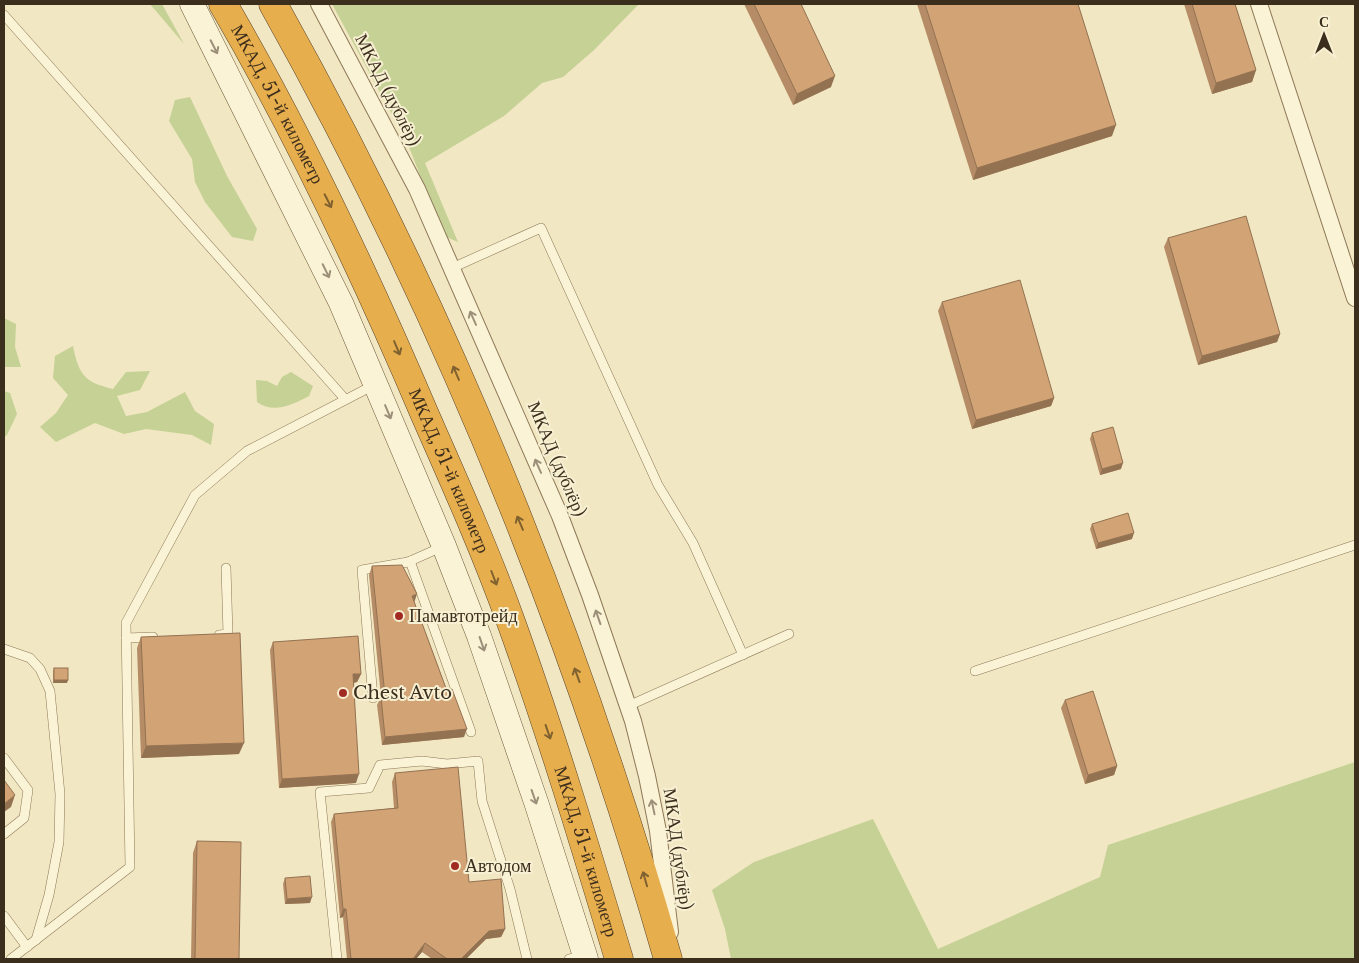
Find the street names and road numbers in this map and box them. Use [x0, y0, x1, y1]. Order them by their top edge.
street label: МКАД, 51-й километр [226, 21, 329, 187]
street label: МКАД (дублёр) [350, 30, 426, 150]
street label: МКАД, 51-й километр [404, 385, 494, 556]
street label: МКАД (дублёр) [523, 398, 591, 520]
street label: МКАД, 51-й километр [549, 763, 623, 939]
street label: МКАД (дублёр) [659, 787, 697, 911]

